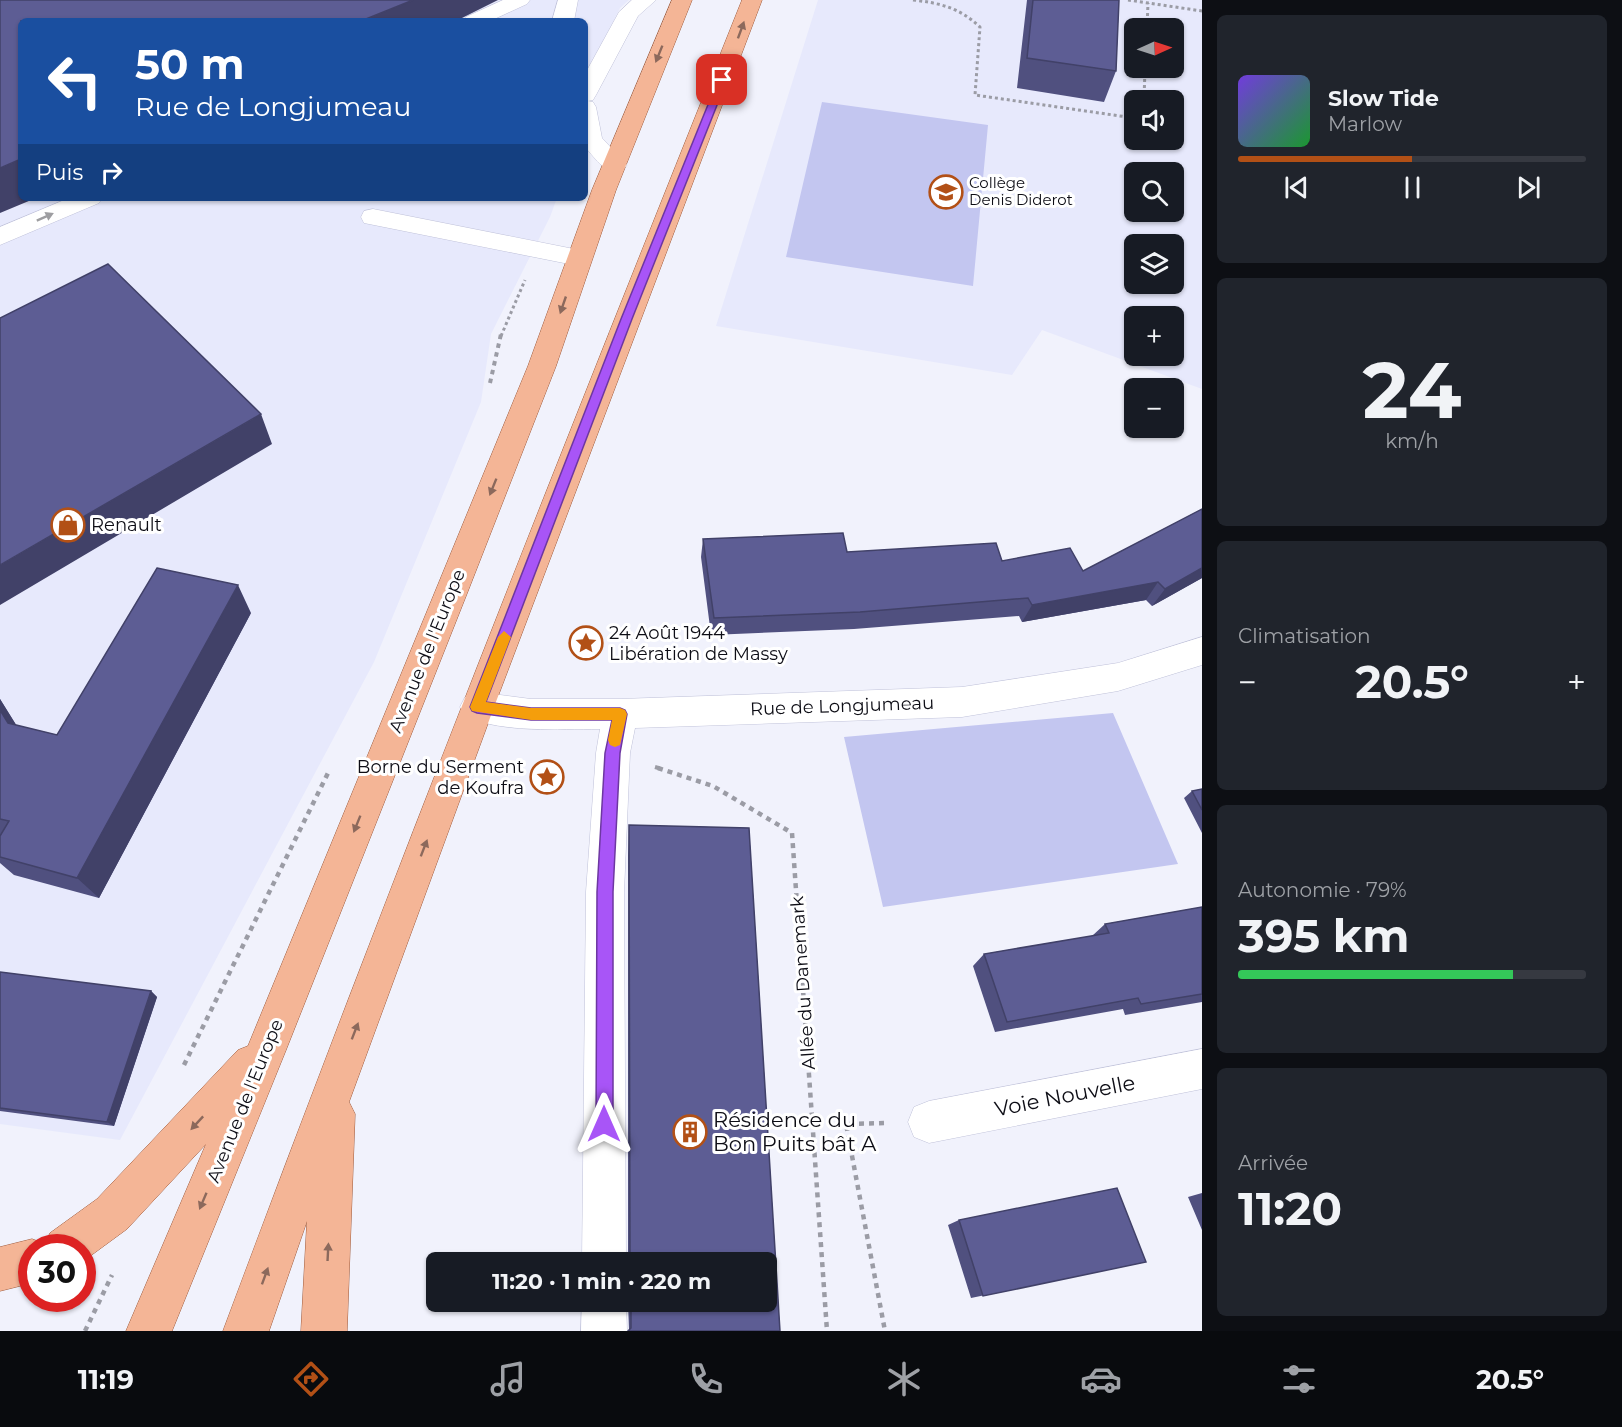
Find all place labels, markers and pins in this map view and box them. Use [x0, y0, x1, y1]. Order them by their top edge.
pin [696, 54, 747, 105]
place label: Collège Denis Diderot [969, 173, 1073, 209]
school or university icon: Collège Denis Diderot [928, 174, 964, 210]
shop icon: Renault [50, 507, 86, 543]
place label: Renault [91, 514, 162, 536]
place label: 24 Août 1944 Libération de Massy [609, 622, 788, 665]
place icon: 24 Août 1944 Libération de Massy [568, 625, 604, 661]
place label: Borne du Serment de Koufra [357, 756, 524, 799]
place icon: Borne du Serment de Koufra [529, 759, 565, 795]
place label: Résidence du Bon Puits bât A [713, 1107, 877, 1156]
building icon: Résidence du Bon Puits bât A [672, 1114, 708, 1150]

